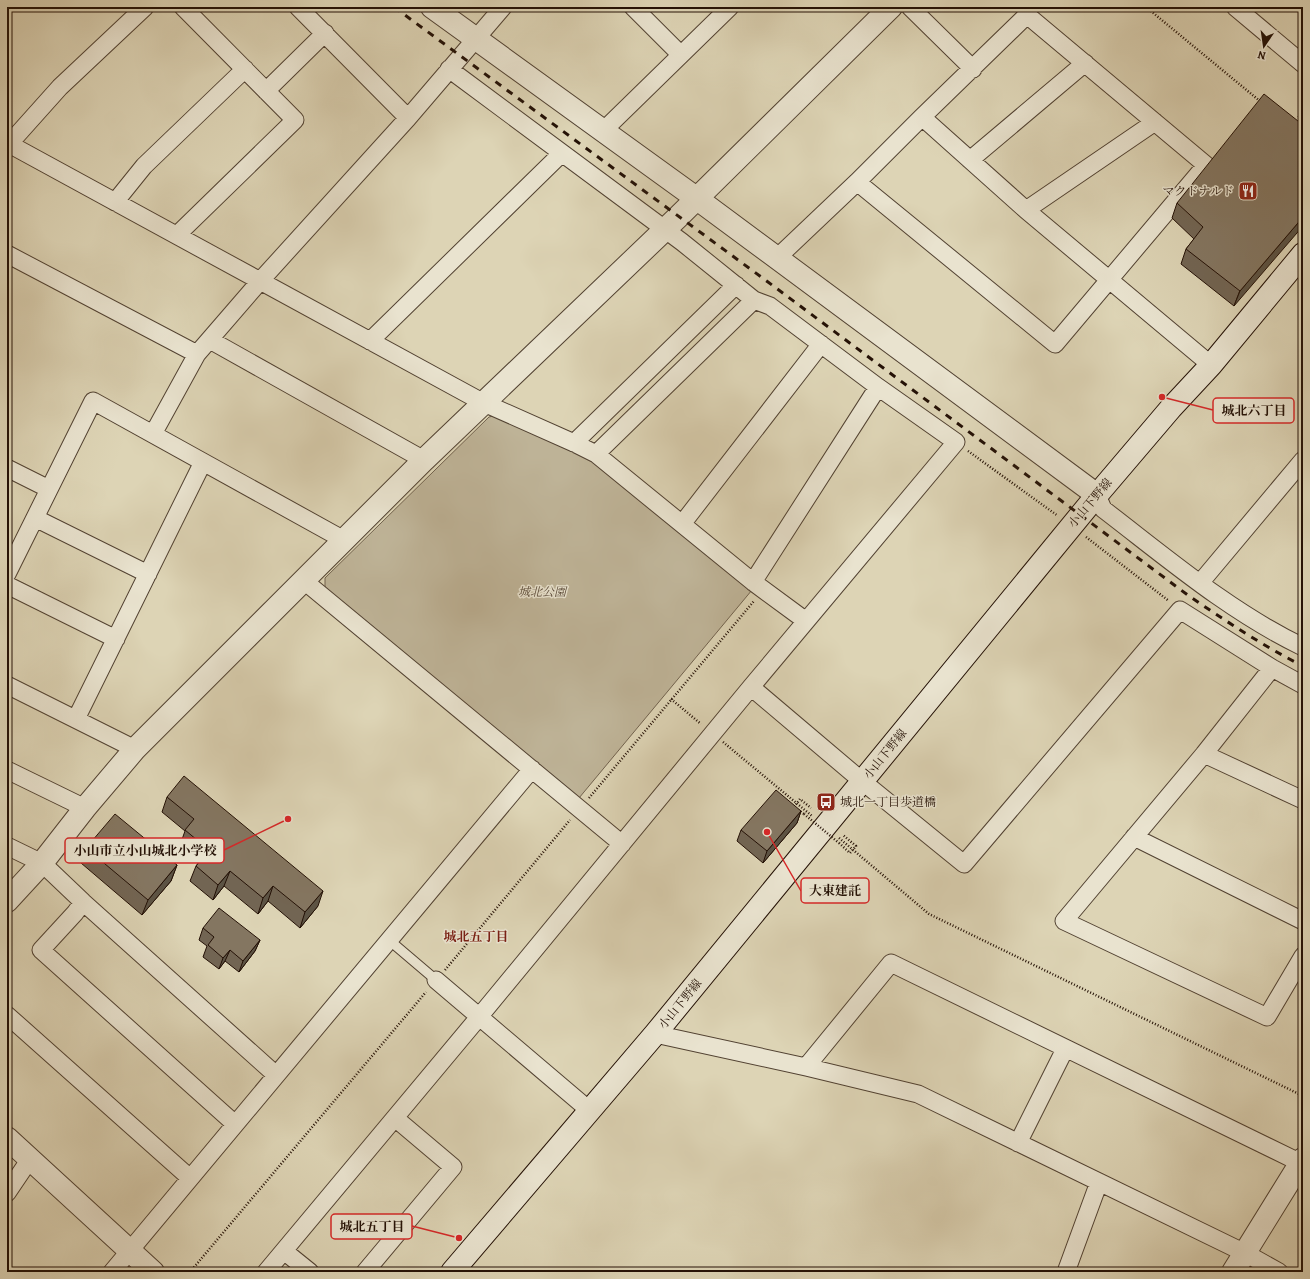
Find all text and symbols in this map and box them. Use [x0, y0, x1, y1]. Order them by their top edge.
north arrow [1244, 26, 1284, 66]
text: N [1256, 47, 1267, 63]
restaurant icon: マクドナルド [1237, 180, 1259, 202]
place label: マクドナルド [1163, 183, 1234, 199]
callout: 城北六丁目 [1213, 398, 1294, 423]
text: 城北六丁目 [1221, 402, 1287, 419]
street label: 小山下野線 [1065, 475, 1115, 531]
park label: 城北公園 [518, 584, 568, 600]
street label: 小山下野線 [860, 726, 910, 782]
bus stop icon: 城北一丁目歩道橋 [815, 791, 837, 813]
place label: 城北一丁目歩道橋 [840, 794, 936, 810]
callout: 小山市立小山城北小学校 [65, 838, 224, 863]
text: 小山市立小山城北小学校 [73, 842, 217, 859]
callout: 大東建託 [801, 878, 869, 903]
text: 大東建託 [809, 882, 861, 899]
district label: 城北五丁目 [443, 928, 509, 945]
street label: 小山下野線 [655, 976, 705, 1032]
callout: 城北五丁目 [331, 1214, 412, 1239]
text: 城北五丁目 [339, 1218, 405, 1235]

